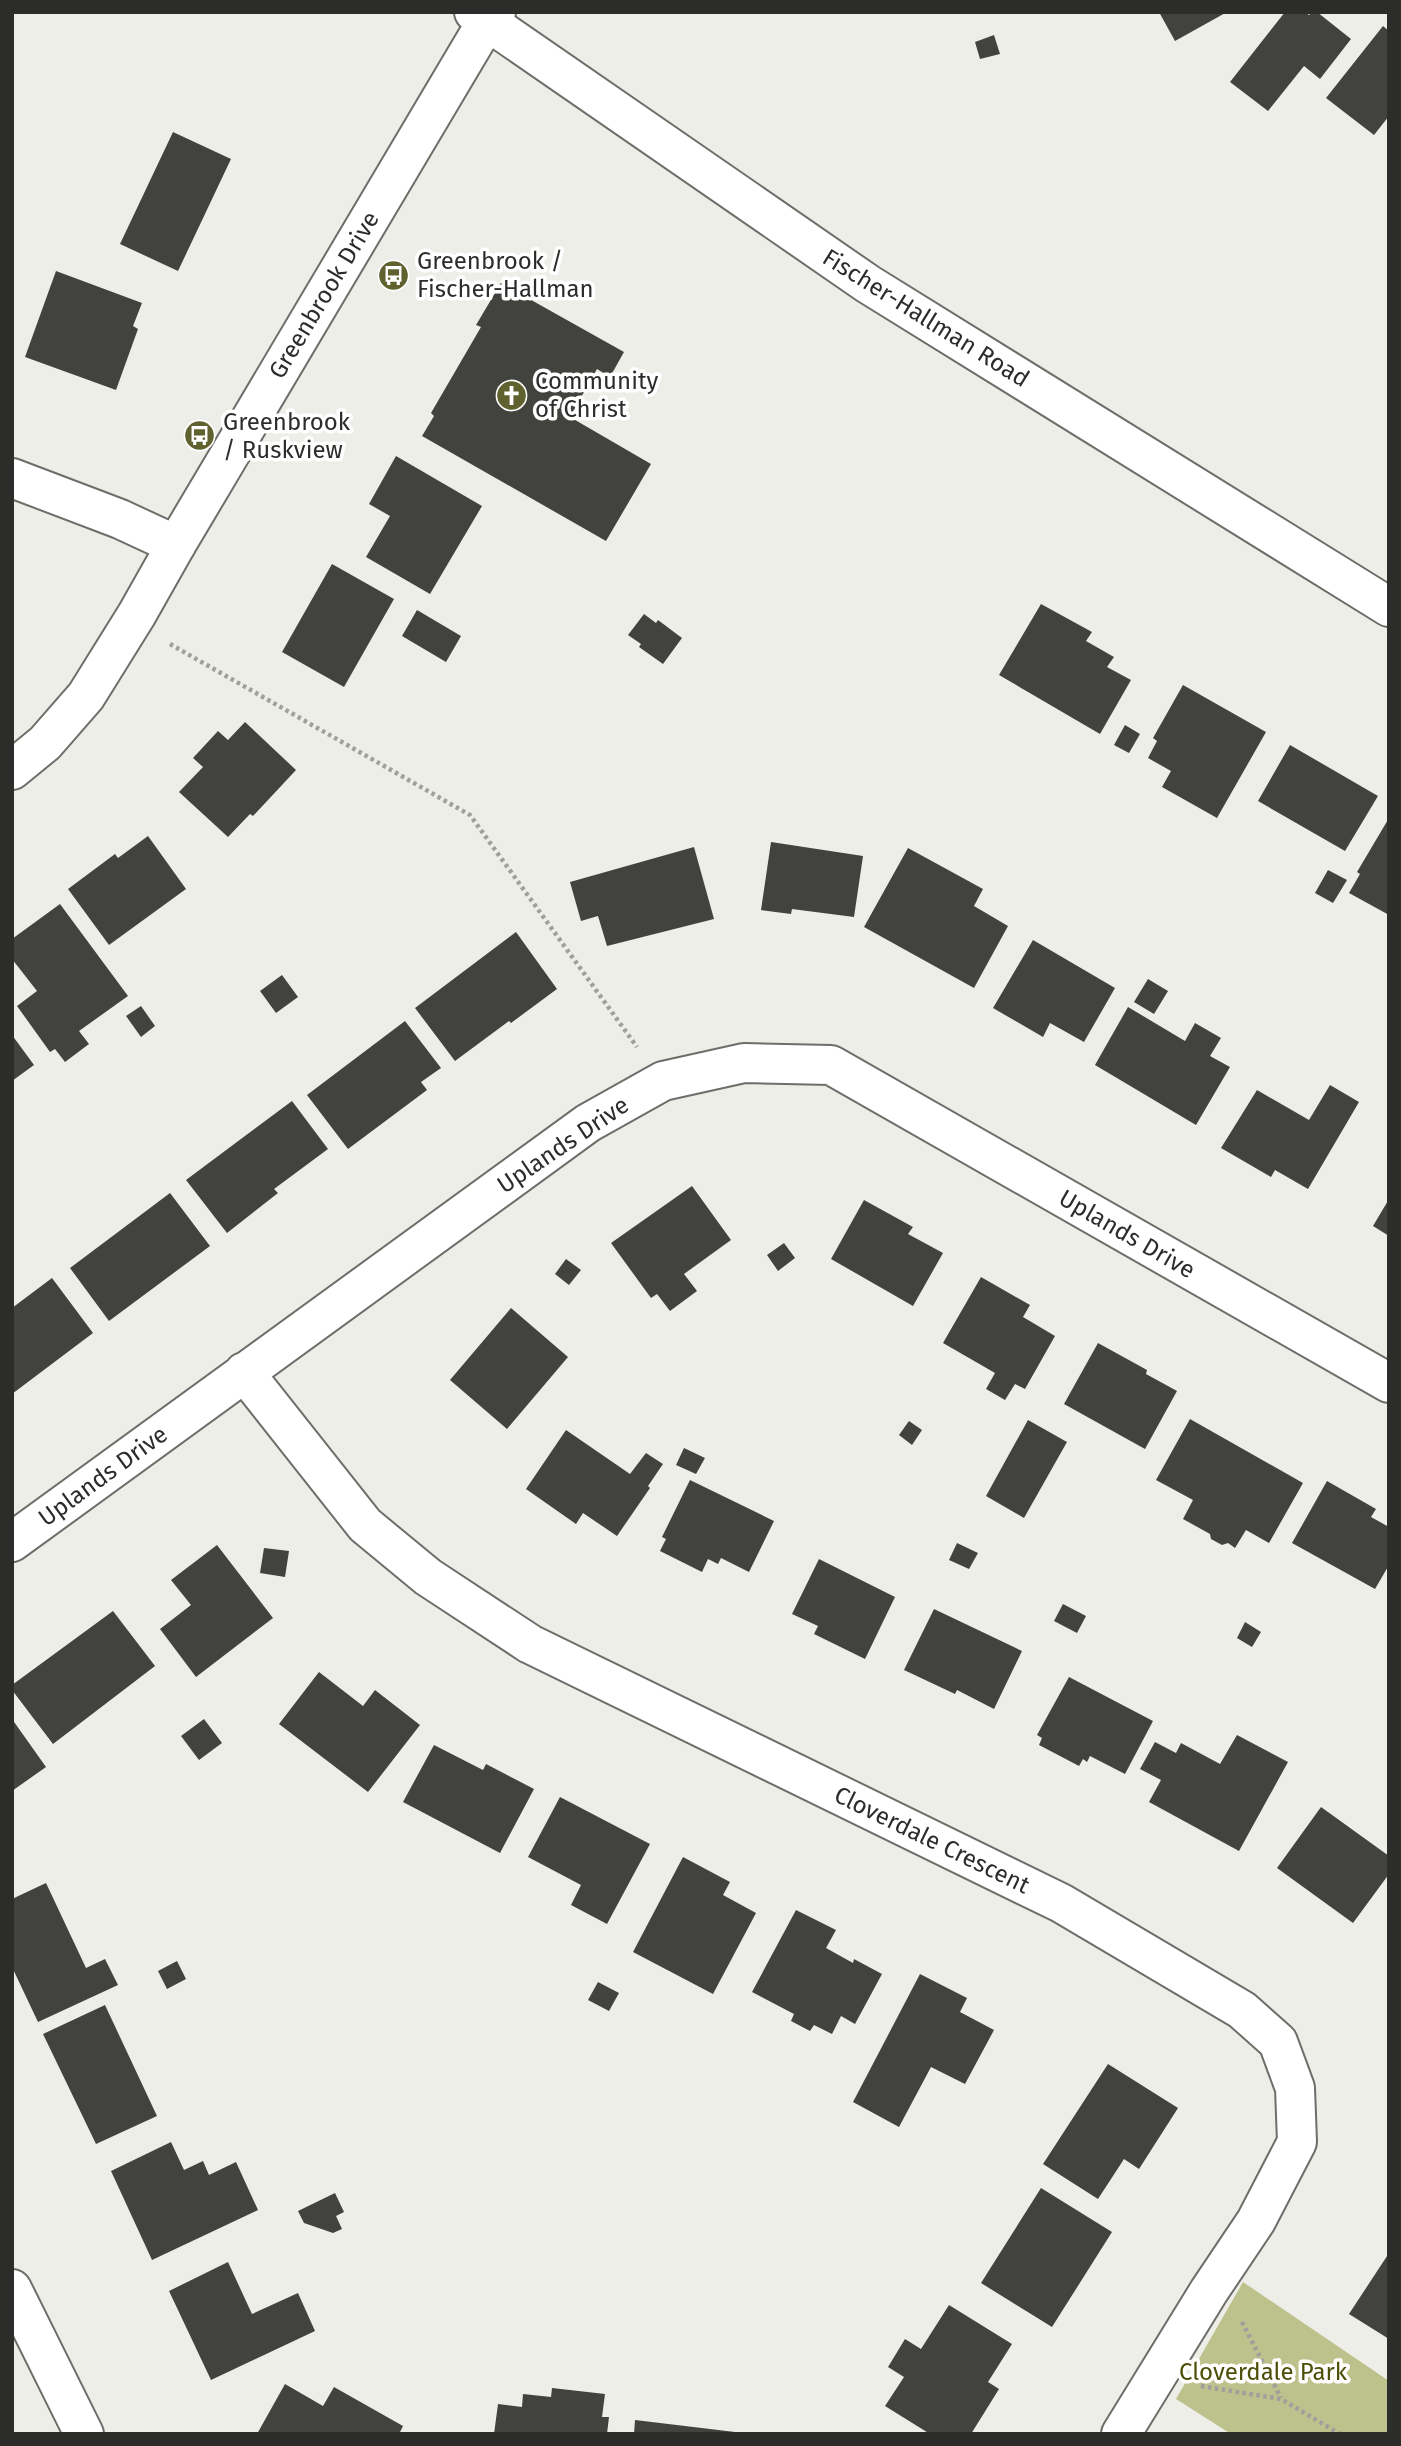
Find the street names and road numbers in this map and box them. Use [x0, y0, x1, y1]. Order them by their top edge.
street label: Greenbrook Drive [263, 206, 385, 384]
street label: Fischer-Hallman Road [818, 243, 1034, 393]
street label: Uplands Drive [492, 1091, 634, 1199]
street label: Uplands Drive [1054, 1184, 1200, 1284]
street label: Uplands Drive [33, 1420, 173, 1532]
street label: Cloverdale Crescent [830, 1781, 1034, 1900]

